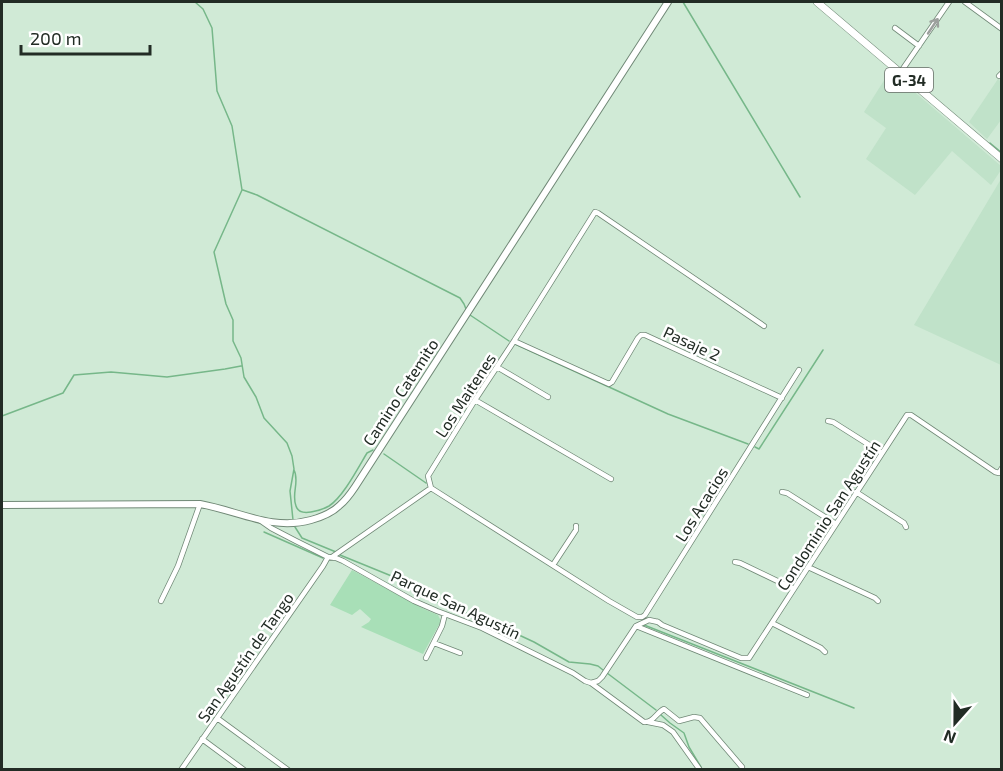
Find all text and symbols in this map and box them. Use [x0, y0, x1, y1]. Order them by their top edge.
one-way arrow [926, 17, 939, 34]
scale bar [21, 18, 150, 56]
text: 200 m [30, 27, 82, 49]
road number: G-34 [885, 68, 933, 92]
street label: Pasaje 2 [660, 322, 723, 365]
street label: Camino Catemito [358, 335, 442, 449]
street label: Los Maitenes [431, 349, 499, 441]
street label: Condominio San Agustín [772, 436, 884, 594]
street label: Los Acacios [671, 463, 731, 545]
street label: Parque San Agustín [388, 566, 524, 642]
street label: San Agustín de Tango [193, 588, 297, 726]
north arrow [925, 693, 985, 753]
text: N [941, 727, 958, 748]

